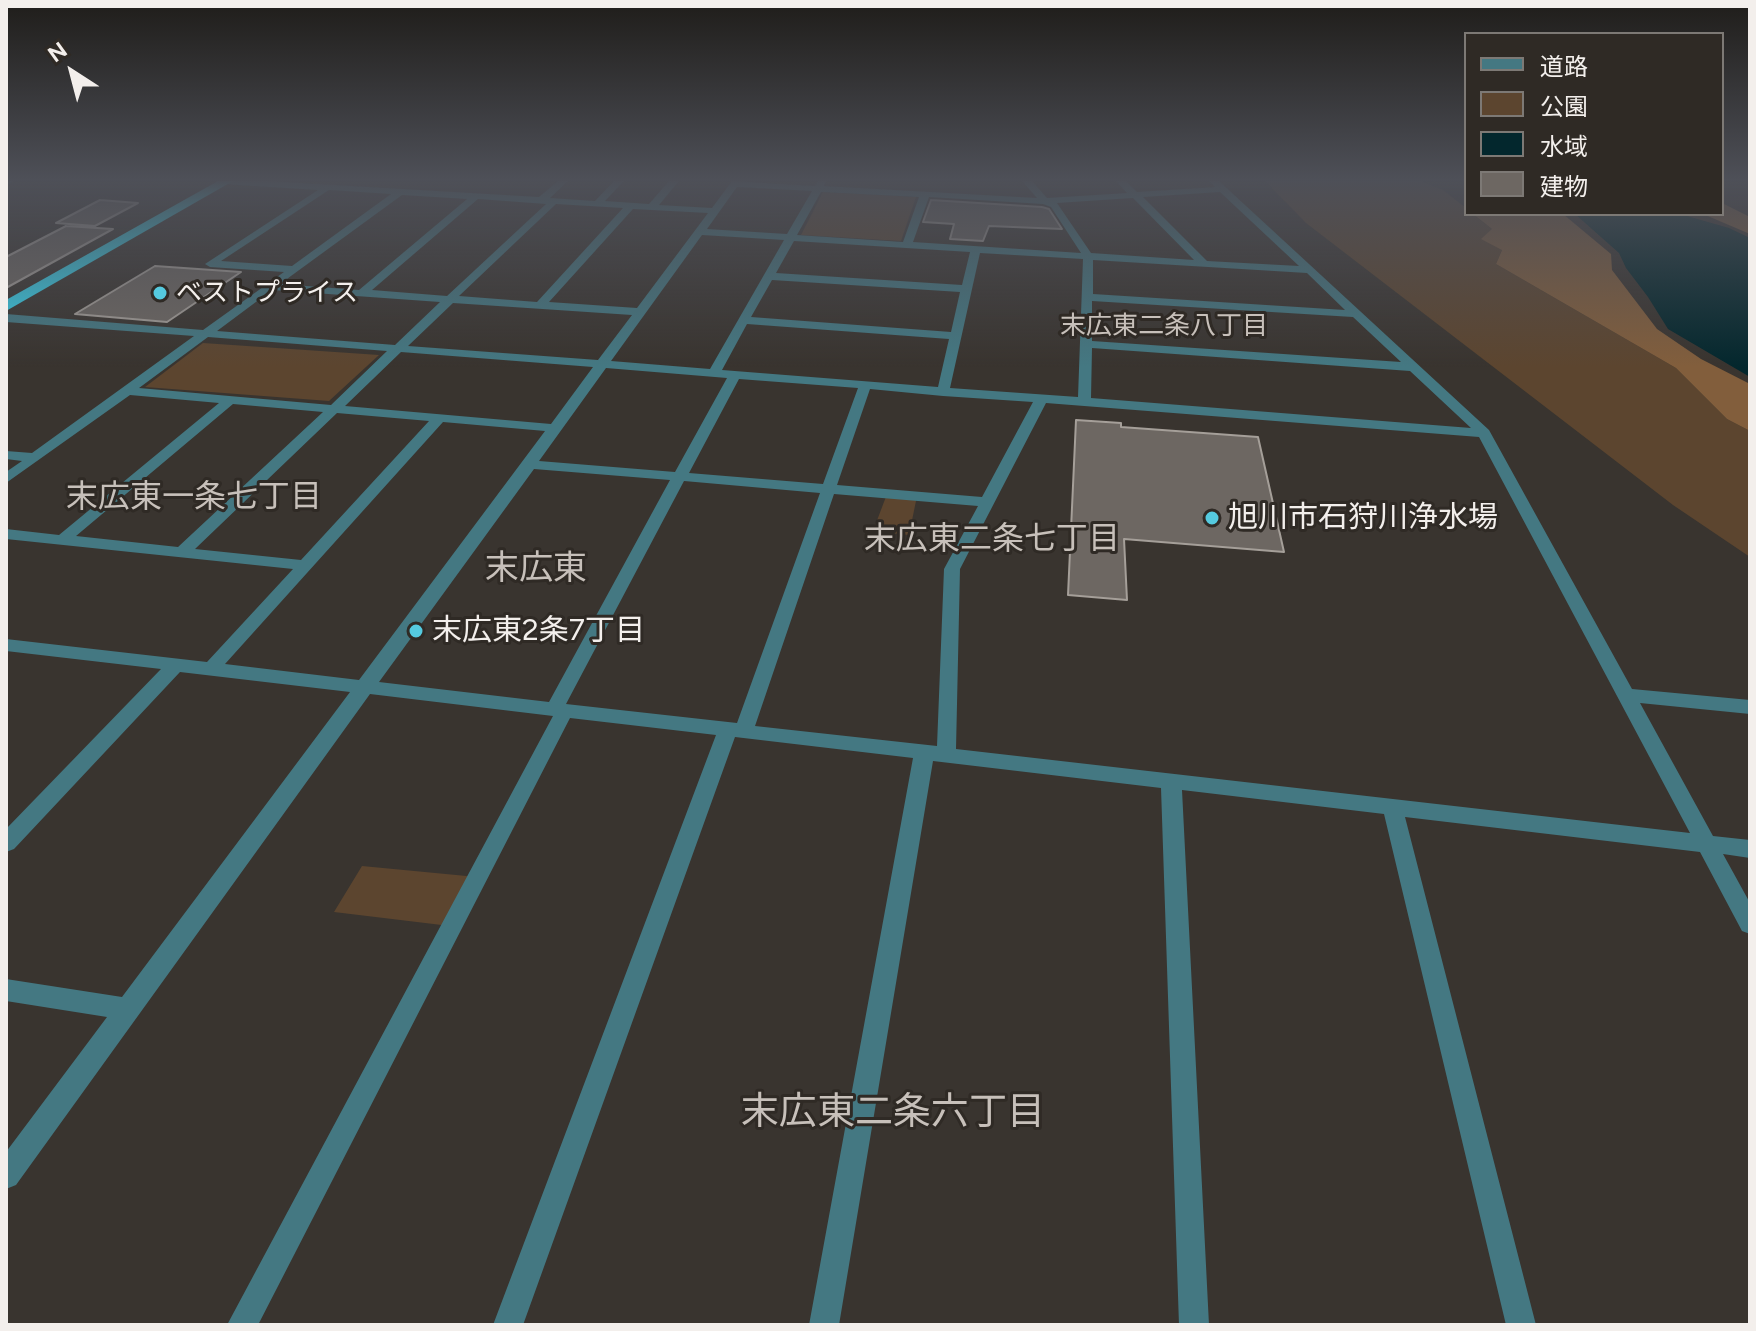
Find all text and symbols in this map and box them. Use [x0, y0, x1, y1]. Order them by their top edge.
north arrow [32, 32, 112, 112]
legend [1464, 32, 1724, 216]
text: N [43, 36, 72, 68]
text: 道路 [1540, 52, 1588, 81]
text: 公園 [1540, 92, 1588, 121]
text: 水域 [1540, 132, 1588, 161]
text: 建物 [1540, 172, 1588, 201]
place label: ベストプライス [176, 277, 358, 309]
marker: ベストプライス [151, 284, 169, 302]
district label: 末広東二条八丁目 [1060, 310, 1268, 342]
district label: 末広東一条七丁目 [66, 479, 322, 517]
place label: 旭川市石狩川浄水場 [1228, 500, 1498, 536]
marker: 旭川市石狩川浄水場 [1203, 509, 1221, 527]
district label: 末広東二条七丁目 [864, 521, 1120, 559]
district label: 末広東 [485, 549, 587, 589]
place label: 末広東2条7丁目 [432, 613, 645, 649]
marker: 末広東2条7丁目 [407, 622, 425, 640]
district label: 末広東二条六丁目 [741, 1090, 1045, 1136]

